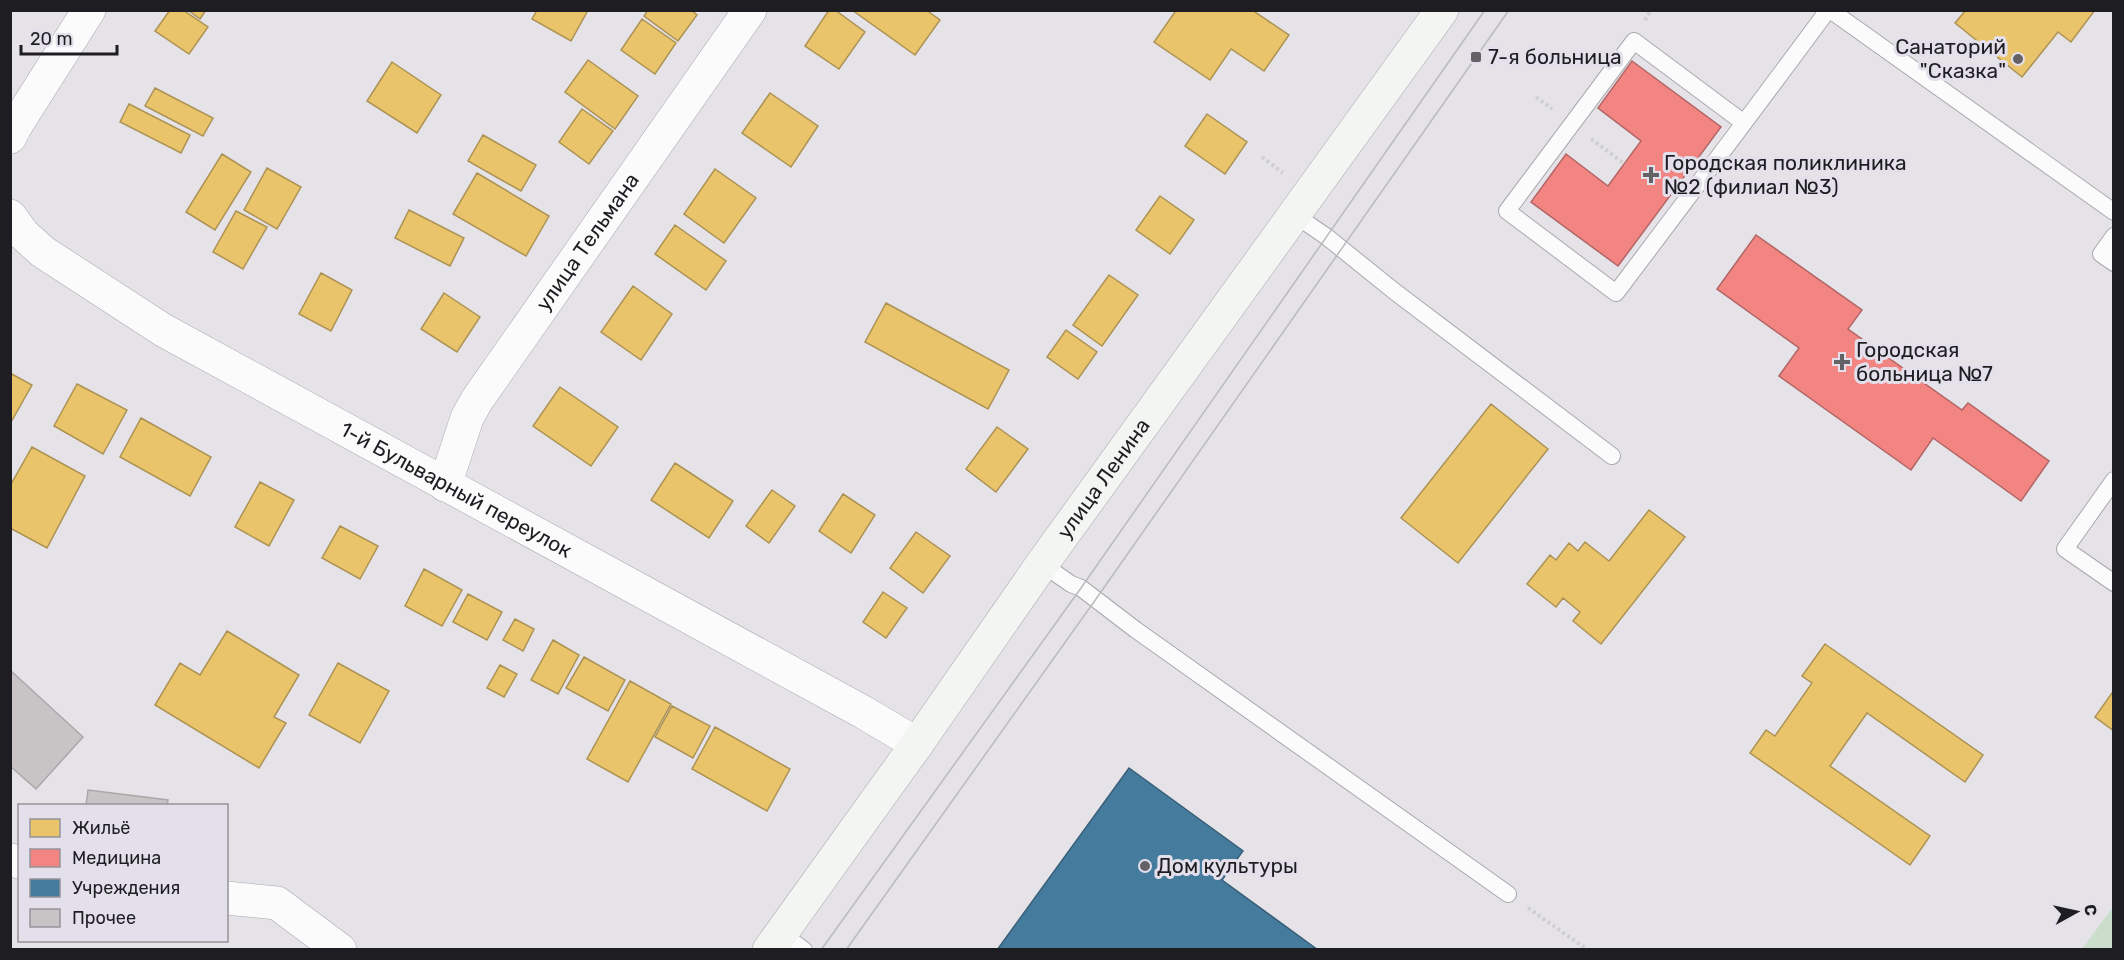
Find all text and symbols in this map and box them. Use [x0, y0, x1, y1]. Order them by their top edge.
scale bar [21, 18, 117, 56]
text: 20 m [30, 28, 72, 50]
place label: Санаторий "Сказка" [1895, 34, 2006, 83]
place label: 7-я больница [1488, 44, 1622, 69]
marker: 7-я больница [1469, 50, 1483, 64]
marker: Санаторий "Сказка" [2011, 52, 2025, 66]
place label: Городская поликлиника №2 (филиал №3) [1664, 150, 1907, 199]
marker: Городская поликлиника №2 (филиал №3) [1642, 166, 1660, 184]
street label: улица Тельмана [530, 168, 644, 315]
place label: Городская больница №7 [1856, 337, 1993, 386]
marker: Городская больница №7 [1833, 353, 1851, 371]
street label: улица Ленина [1051, 413, 1155, 543]
street label: 1-й Бульварный переулок [336, 416, 576, 563]
legend [18, 804, 228, 942]
text: Жильё [72, 817, 130, 839]
text: Медицина [72, 847, 161, 869]
place label: Дом культуры [1157, 853, 1298, 878]
marker: Дом культуры [1138, 859, 1152, 873]
text: Учреждения [72, 877, 180, 899]
north arrow [2046, 882, 2106, 942]
text: С [2080, 903, 2101, 917]
text: Прочее [72, 907, 136, 929]

